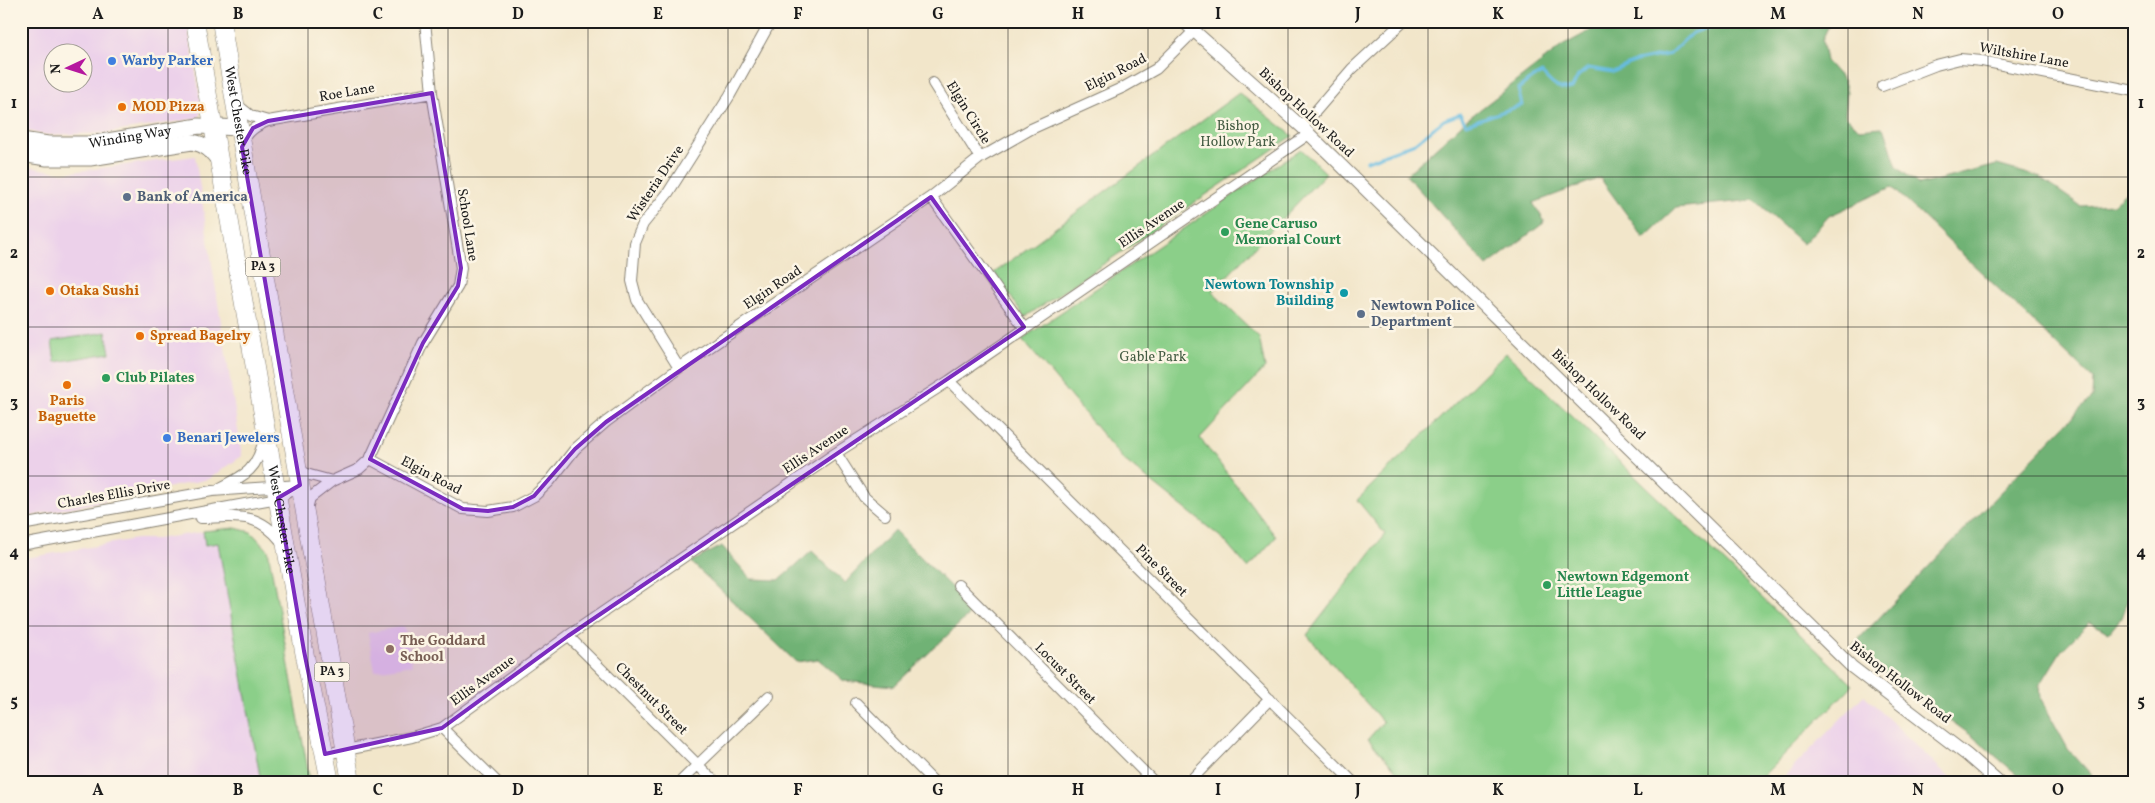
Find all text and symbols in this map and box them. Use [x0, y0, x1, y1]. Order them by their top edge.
text: A [92, 4, 104, 26]
text: B [233, 4, 244, 26]
text: C [373, 4, 383, 26]
text: D [512, 4, 524, 26]
text: E [653, 4, 663, 26]
text: F [793, 4, 803, 26]
text: G [932, 4, 944, 26]
text: H [1072, 4, 1084, 26]
text: I [1215, 4, 1221, 26]
text: J [1354, 4, 1361, 26]
text: K [1492, 4, 1504, 26]
text: L [1633, 4, 1643, 26]
text: M [1770, 4, 1786, 26]
text: N [1912, 4, 1924, 26]
text: O [2052, 4, 2064, 26]
street label: Wiltshire Lane [1978, 39, 2071, 73]
north arrow [42, 42, 92, 92]
street label: Elgin Road [1082, 49, 1150, 97]
place label: Warby Parker [122, 52, 213, 71]
marker: Warby Parker [106, 55, 118, 67]
text: N [47, 63, 66, 75]
street label: Bishop Hollow Road [1254, 64, 1358, 162]
street label: West Chester Pike [219, 65, 257, 177]
street label: Elgin Circle [941, 78, 995, 148]
street label: Roe Lane [318, 79, 377, 107]
text: 1 [11, 93, 17, 115]
text: 1 [2138, 93, 2144, 115]
place label: MOD Pizza [132, 98, 205, 117]
marker: MOD Pizza [116, 101, 128, 113]
park label: Bishop Hollow Park [1200, 117, 1276, 152]
street label: Winding Way [87, 121, 173, 153]
street label: Wisteria Drive [623, 141, 689, 226]
street label: School Lane [452, 187, 482, 263]
place label: Bank of America [137, 188, 248, 207]
marker: Bank of America [121, 191, 133, 203]
street label: Ellis Avenue [1115, 195, 1189, 253]
place label: Gene Caruso Memorial Court [1235, 215, 1341, 250]
marker: Gene Caruso Memorial Court [1219, 226, 1231, 238]
text: 2 [10, 243, 18, 265]
text: 2 [2137, 243, 2145, 265]
road number: PA 3 [246, 258, 280, 276]
street label: Elgin Road [740, 261, 806, 315]
place label: Newtown Township Building [1205, 276, 1334, 311]
place label: Otaka Sushi [60, 282, 139, 301]
marker: Otaka Sushi [44, 285, 56, 297]
marker: Newtown Township Building [1338, 287, 1350, 299]
place label: Newtown Police Department [1371, 297, 1475, 332]
marker: Newtown Police Department [1355, 308, 1367, 320]
place label: Spread Bagelry [150, 327, 251, 346]
marker: Spread Bagelry [134, 330, 146, 342]
street label: Bishop Hollow Road [1547, 345, 1649, 445]
park label: Gable Park [1120, 348, 1187, 367]
place label: Club Pilates [116, 369, 194, 388]
marker: Club Pilates [100, 372, 112, 384]
marker: Paris Baguette [61, 379, 73, 391]
text: 3 [10, 392, 18, 414]
place label: Paris Baguette [38, 392, 96, 427]
text: 3 [2137, 392, 2145, 414]
street label: Ellis Avenue [779, 421, 853, 479]
place label: Benari Jewelers [177, 429, 280, 448]
marker: Benari Jewelers [161, 432, 173, 444]
street label: Elgin Road [397, 452, 465, 500]
street label: West Chester Pike [263, 464, 300, 576]
street label: Charles Ellis Drive [56, 476, 172, 514]
street label: Pine Street [1131, 541, 1191, 601]
text: 4 [9, 542, 19, 564]
text: 4 [2136, 542, 2146, 564]
place label: Newtown Edgemont Little League [1557, 568, 1689, 603]
marker: Newtown Edgemont Little League [1541, 579, 1553, 591]
place label: The Goddard School [400, 632, 486, 667]
street label: Bishop Hollow Road [1845, 637, 1955, 729]
street label: Locust Street [1030, 639, 1100, 709]
marker: The Goddard School [384, 643, 396, 655]
street label: Ellis Avenue [447, 651, 519, 711]
street label: Chestnut Street [610, 658, 692, 740]
road number: PA 3 [314, 662, 350, 682]
text: 5 [10, 691, 18, 713]
text: 5 [2137, 691, 2145, 713]
text: A [92, 780, 104, 802]
text: B [233, 780, 244, 802]
text: C [373, 780, 383, 802]
text: D [512, 780, 524, 802]
text: E [653, 780, 663, 802]
text: F [793, 780, 803, 802]
text: G [932, 780, 944, 802]
text: H [1072, 780, 1084, 802]
text: I [1215, 780, 1221, 802]
text: J [1354, 780, 1361, 802]
text: K [1492, 780, 1504, 802]
text: L [1633, 780, 1643, 802]
text: M [1770, 780, 1786, 802]
text: N [1912, 780, 1924, 802]
text: O [2052, 780, 2064, 802]

